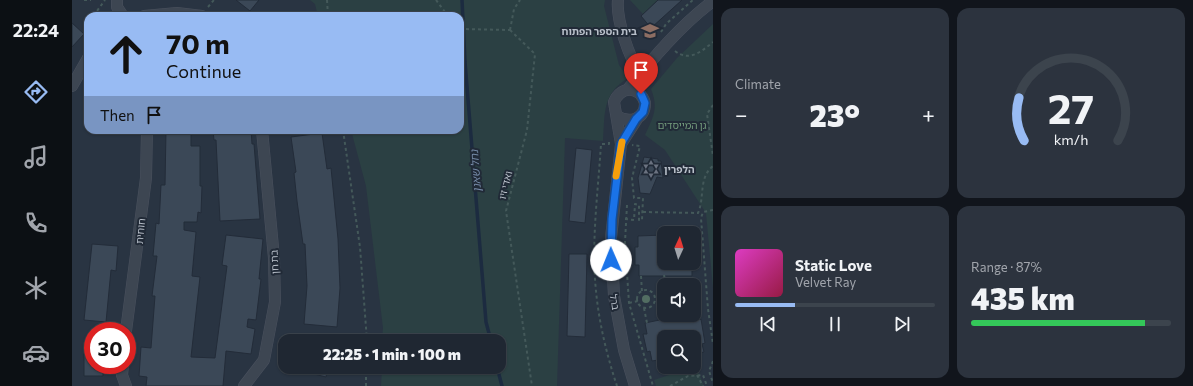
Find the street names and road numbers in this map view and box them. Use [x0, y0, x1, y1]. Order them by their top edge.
street label: ואדי זיו [496, 170, 514, 200]
street label: חוחית [133, 218, 147, 244]
street label: בת חן [267, 249, 281, 275]
street label: ברל [608, 293, 622, 311]

